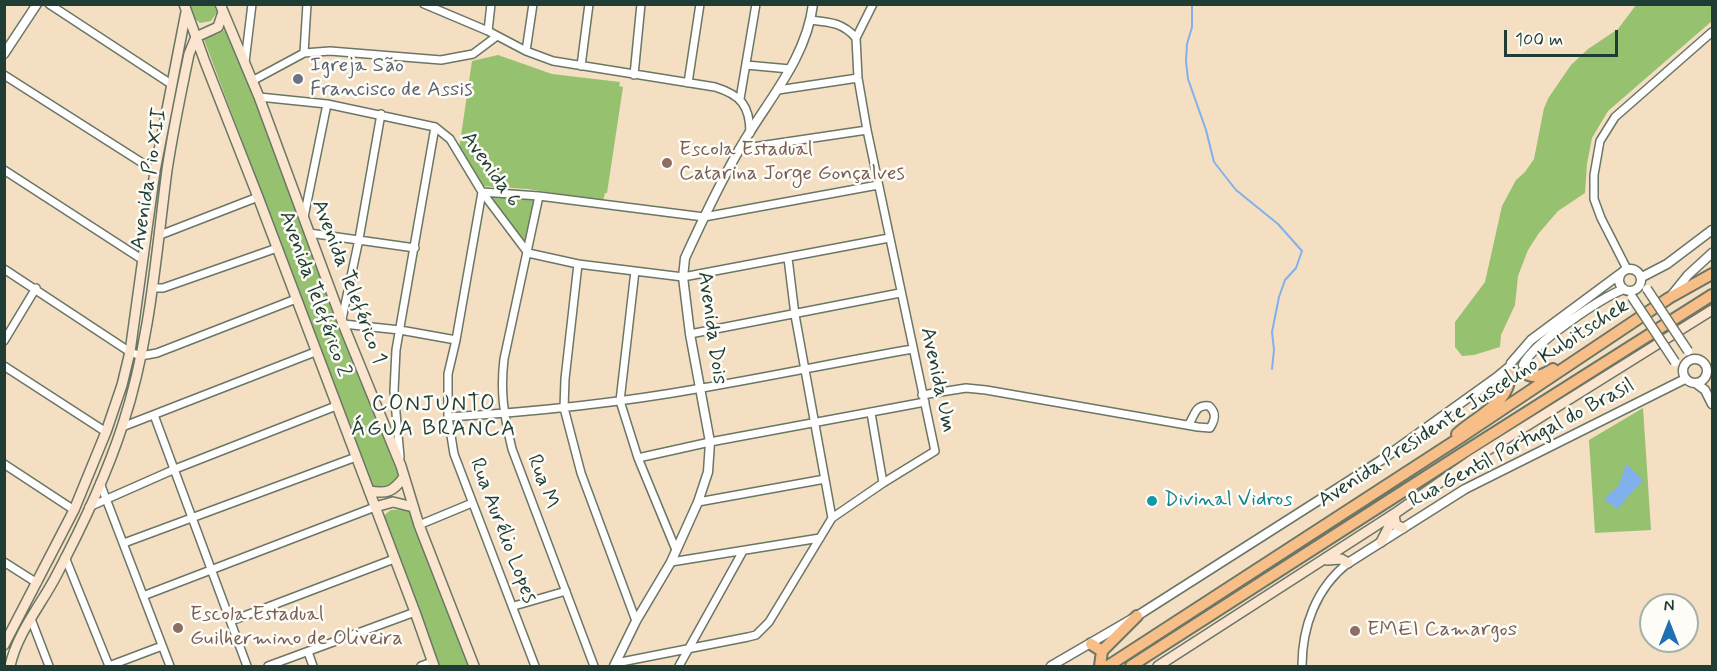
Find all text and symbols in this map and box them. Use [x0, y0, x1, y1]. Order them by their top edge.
scale bar [1507, 18, 1621, 56]
text: 100 m [1515, 28, 1563, 52]
place label: Igreja São Francisco de Assis [310, 54, 472, 104]
marker: Igreja São Francisco de Assis [291, 72, 305, 86]
street label: Avenida Pio XII [126, 106, 174, 252]
street label: Avenida 6 [455, 127, 525, 213]
place label: Escola Estadual Catarina Jorge Gonçalves [679, 138, 905, 188]
marker: Escola Estadual Catarina Jorge Gonçalves [660, 156, 674, 170]
street label: Avenida Teleférico 1 [305, 196, 391, 368]
street label: Avenida Teleférico 2 [272, 208, 356, 380]
street label: Avenida Dois [691, 270, 731, 386]
street label: Avenida Presidente Juscelino Kubitschek [1314, 294, 1634, 514]
street label: Avenida Um [914, 325, 960, 435]
street label: Rua Gentil Portugal do Brasil [1405, 374, 1639, 514]
district label: CONJUNTO ÁGUA BRANCA [352, 392, 516, 444]
street label: Rua M [520, 451, 564, 513]
street label: Rua Aurélio Lopes [463, 455, 541, 607]
place label: Divinal Vidros [1164, 488, 1293, 514]
marker: Divinal Vidros [1145, 494, 1159, 508]
north arrow [1639, 593, 1699, 653]
text: N [1664, 596, 1674, 617]
place label: Escola Estadual Guilhermino de Oliveira [190, 603, 403, 653]
place label: EMEI Camargos [1367, 618, 1517, 644]
marker: Escola Estadual Guilhermino de Oliveira [171, 621, 185, 635]
marker: EMEI Camargos [1348, 624, 1362, 638]

